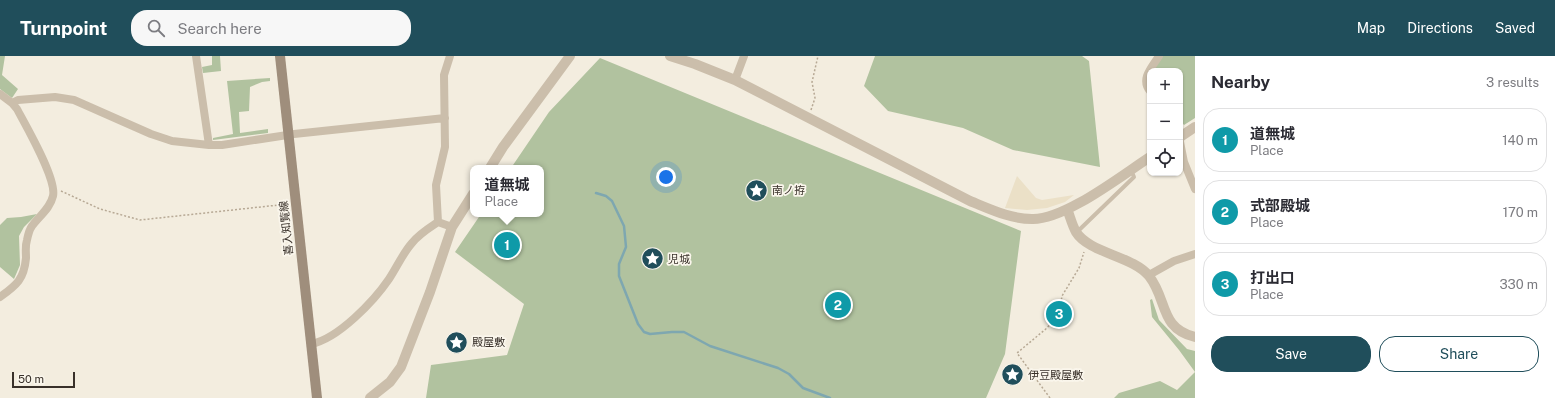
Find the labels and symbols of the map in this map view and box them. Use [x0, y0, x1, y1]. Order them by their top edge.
your location [656, 167, 676, 187]
place icon: 南ノ拵 [743, 177, 769, 203]
place label: 南ノ拵 [772, 184, 805, 196]
street label: 喜入知覧線 [277, 200, 295, 256]
pin: 1 [494, 230, 520, 260]
place icon: 児城 [639, 246, 665, 272]
place label: 児城 [668, 253, 690, 265]
pin: 2 [825, 290, 851, 320]
pin: 3 [1046, 299, 1072, 329]
place icon: 殿屋敷 [443, 329, 469, 355]
place label: 殿屋敷 [472, 336, 505, 348]
place icon: 伊豆殿屋敷 [1000, 362, 1026, 388]
place label: 伊豆殿屋敷 [1028, 369, 1083, 381]
scale bar [12, 370, 75, 389]

